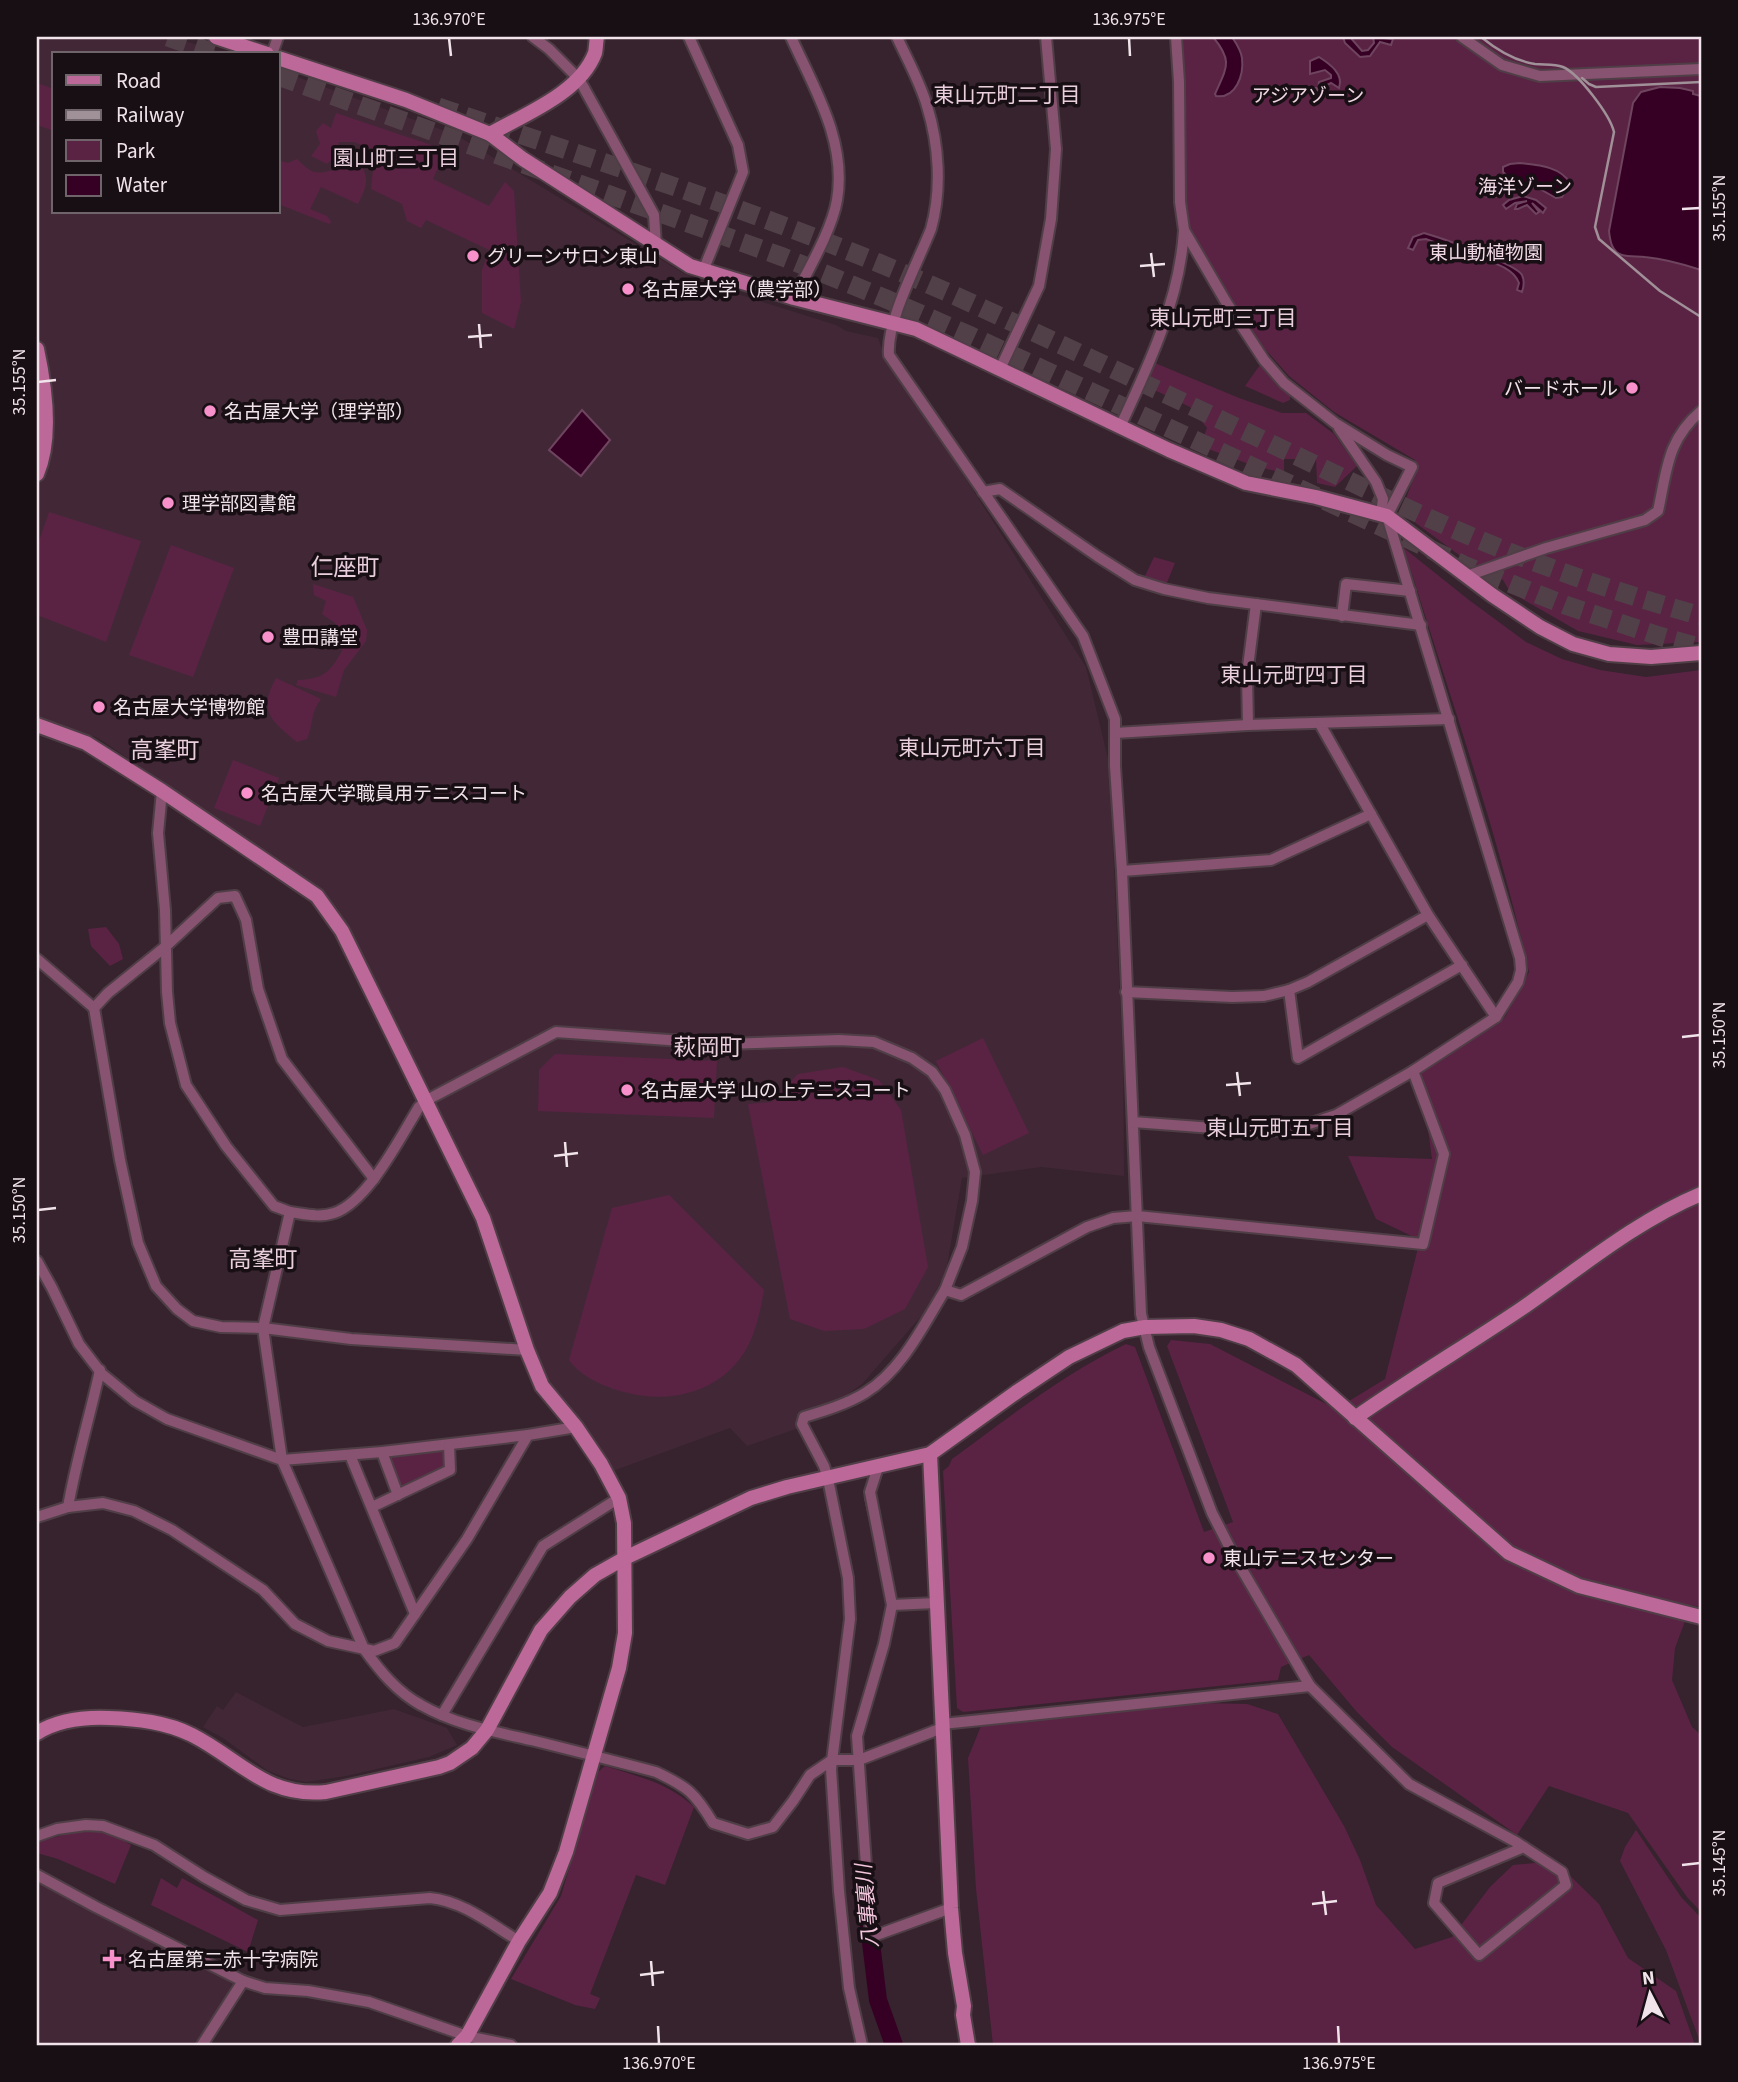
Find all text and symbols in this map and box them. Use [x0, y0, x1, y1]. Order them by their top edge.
text: 136.970°E [412, 7, 486, 32]
text: 136.975°E [1092, 7, 1166, 32]
legend [52, 52, 280, 214]
text: Road [116, 66, 161, 96]
district label: 東山元町二丁目 [934, 80, 1081, 110]
park label: アジアゾーン [1252, 83, 1364, 110]
text: Railway [116, 100, 184, 130]
text: Park [116, 136, 156, 166]
district label: 園山町三丁目 [333, 143, 459, 173]
text: Water [116, 170, 168, 200]
park label: 海洋ゾーン [1478, 174, 1572, 201]
text: 35.155°N [1707, 175, 1732, 241]
park label: 東山動植物園 [1429, 240, 1543, 267]
place label: グリーンサロン東山 [487, 244, 657, 271]
marker: グリーンサロン東山 [465, 248, 481, 264]
place label: 名古屋大学（農学部） [642, 277, 832, 304]
marker: 名古屋大学（農学部） [620, 281, 636, 297]
district label: 東山元町三丁目 [1150, 303, 1297, 333]
text: 35.155°N [7, 349, 32, 415]
place label: バードホール [1504, 376, 1618, 403]
marker: バードホール [1624, 380, 1640, 396]
place label: 名古屋大学（理学部） [224, 399, 414, 426]
marker: 名古屋大学（理学部） [202, 403, 218, 419]
place label: 理学部図書館 [182, 491, 296, 518]
marker: 理学部図書館 [160, 495, 176, 511]
district label: 仁座町 [311, 551, 380, 584]
place label: 豊田講堂 [282, 625, 358, 652]
marker: 豊田講堂 [260, 629, 276, 645]
district label: 東山元町四丁目 [1221, 660, 1368, 690]
place label: 名古屋大学博物館 [113, 695, 265, 722]
marker: 名古屋大学博物館 [91, 699, 107, 715]
district label: 東山元町六丁目 [899, 733, 1046, 763]
district label: 高峯町 [131, 734, 200, 767]
place label: 名古屋大学職員用テニスコート [261, 781, 527, 808]
marker: 名古屋大学職員用テニスコート [239, 785, 255, 801]
text: 35.150°N [1707, 1002, 1732, 1068]
district label: 萩岡町 [674, 1031, 743, 1064]
place label: 名古屋大学 山の上テニスコート [641, 1078, 911, 1105]
marker: 名古屋大学 山の上テニスコート [619, 1082, 635, 1098]
district label: 東山元町五丁目 [1207, 1113, 1354, 1143]
text: 35.150°N [7, 1177, 32, 1243]
district label: 高峯町 [229, 1243, 298, 1276]
place label: 東山テニスセンター [1223, 1546, 1394, 1573]
marker: 東山テニスセンター [1201, 1550, 1217, 1566]
text: 35.145°N [1707, 1830, 1732, 1896]
water label: 八事裏川 [848, 1861, 886, 1949]
place label: 名古屋第二赤十字病院 [128, 1947, 318, 1974]
marker: 名古屋第二赤十字病院 [102, 1949, 122, 1969]
north arrow [1616, 1960, 1686, 2030]
text: N [1641, 1964, 1656, 1993]
text: 136.970°E [622, 2051, 696, 2076]
text: 136.975°E [1302, 2051, 1376, 2076]

